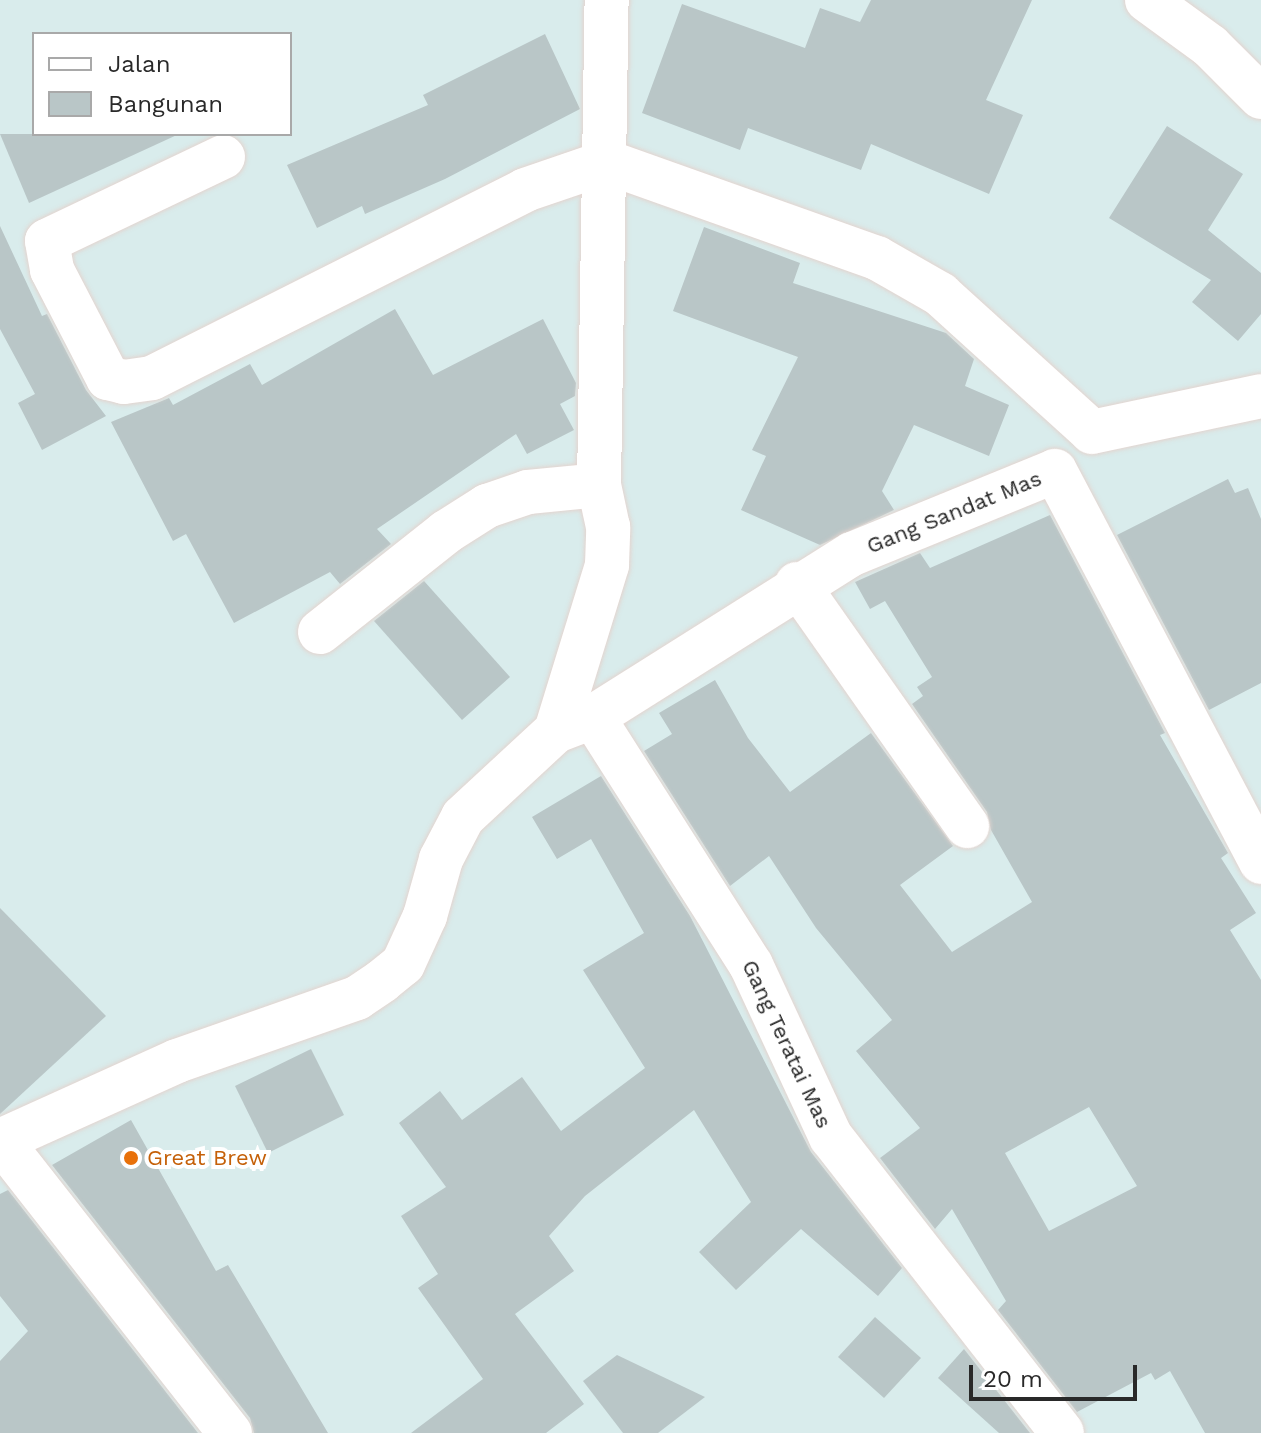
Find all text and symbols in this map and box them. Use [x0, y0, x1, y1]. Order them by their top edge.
legend [32, 32, 292, 136]
text: Jalan [108, 50, 171, 78]
text: Bangunan [108, 90, 223, 118]
street label: Gang Sandat Mas [863, 465, 1045, 559]
street label: Gang Teratai Mas [736, 955, 838, 1133]
place label: Great Brew [147, 1145, 267, 1171]
marker: Great Brew [122, 1149, 140, 1167]
scale bar [973, 1349, 1141, 1399]
text: 20 m [983, 1365, 1043, 1393]

